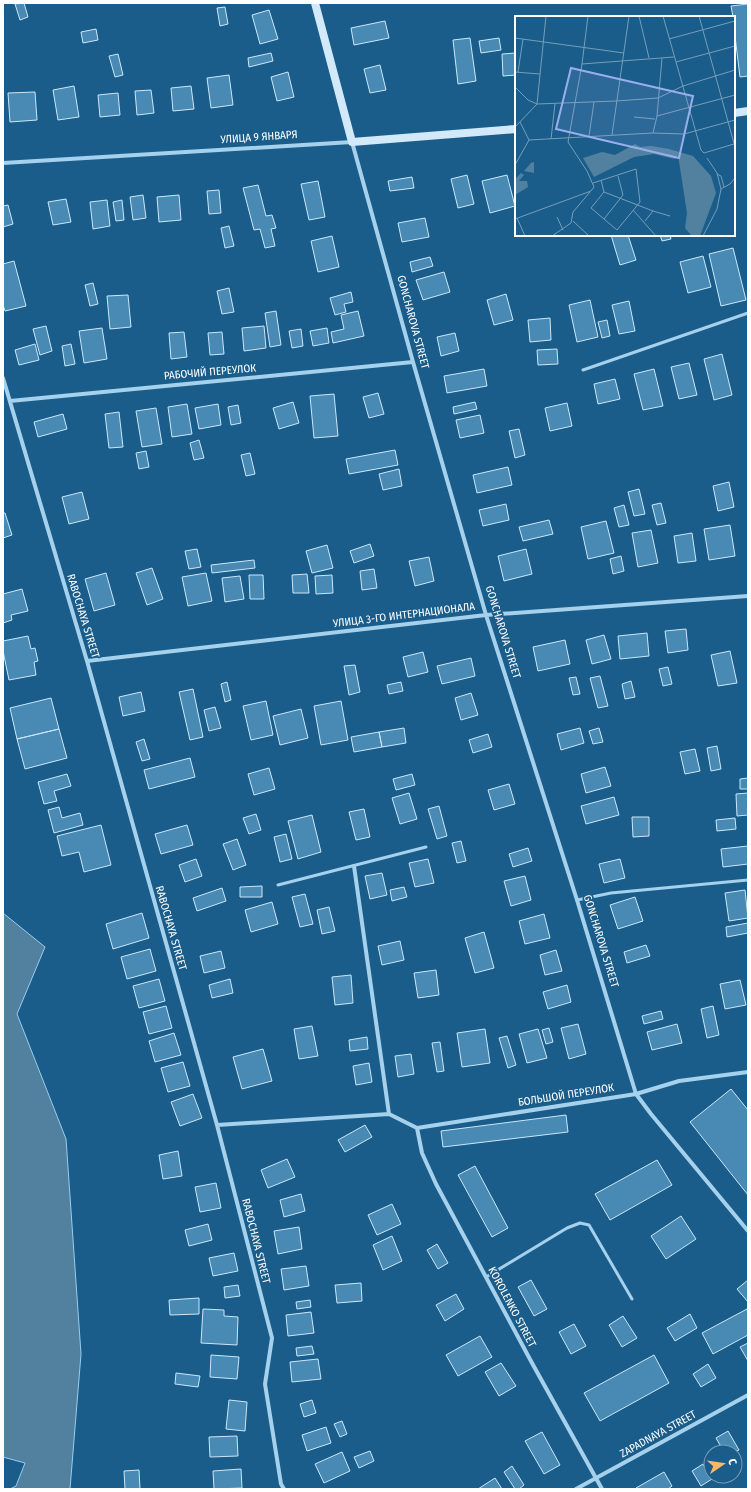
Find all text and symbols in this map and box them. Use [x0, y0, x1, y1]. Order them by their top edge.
inset map [515, 16, 735, 236]
street label: УЛИЦА 9 ЯНВАРЯ [219, 128, 298, 146]
street label: GONCHAROVA STREET [394, 274, 432, 371]
street label: РАБОЧИЙ ПЕРЕУЛОК [163, 361, 257, 383]
street label: RABOCHAYA STREET [64, 572, 102, 660]
street label: GONCHAROVA STREET [483, 584, 524, 681]
street label: УЛИЦА 3-ГО ИНТЕРНАЦИОНАЛА [331, 600, 476, 630]
street label: RABOCHAYA STREET [153, 884, 190, 973]
street label: GONCHAROVA STREET [581, 893, 622, 990]
street label: БОЛЬШОЙ ПЕРЕУЛОК [517, 1081, 615, 1109]
street label: RABOCHAYA STREET [239, 1197, 273, 1286]
street label: KOROLENKO STREET [485, 1265, 539, 1350]
street label: ZAPADNAYA STREET [618, 1407, 699, 1460]
north arrow [703, 1444, 743, 1484]
text: С [725, 1458, 739, 1466]

